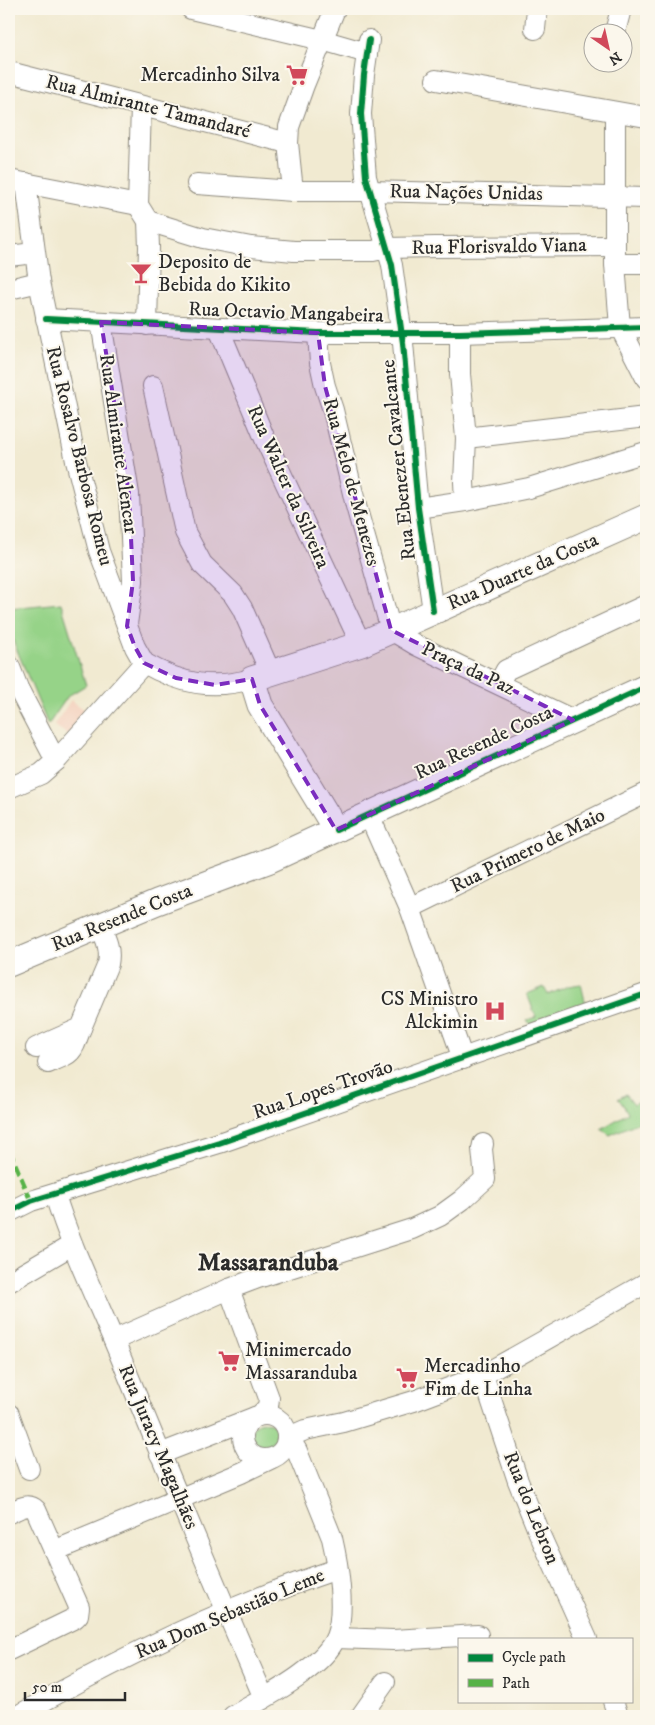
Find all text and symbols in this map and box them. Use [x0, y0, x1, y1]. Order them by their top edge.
north arrow [582, 22, 632, 72]
text: N [604, 47, 625, 69]
supermarket icon: Mercadinho Silva [284, 62, 310, 88]
place label: Mercadinho Silva [140, 63, 280, 88]
street label: Rua Almirante Tamandaré [43, 69, 254, 145]
street label: Rua Nações Unidas [389, 179, 543, 207]
street label: Rua Florisvaldo Viana [411, 233, 587, 261]
place label: Deposito de Bebida do Kikito [158, 250, 291, 298]
bar icon: Deposito de Bebida do Kikito [128, 260, 154, 286]
street label: Rua Octavio Mangabeira [188, 297, 385, 329]
street label: Rua Rosalvo Barbosa Romeu [40, 344, 118, 568]
street label: Rua Almirante Alencar [93, 352, 143, 536]
street label: Rua Ebenezer Cavalcante [376, 358, 422, 562]
street label: Rua Melo de Menezes [317, 395, 386, 569]
street label: Rua Walter da Silveira [241, 401, 335, 573]
street label: Rua Duarte da Costa [444, 527, 603, 616]
street label: Praça da Paz [417, 636, 519, 702]
street label: Rua Resende Costa [411, 700, 558, 786]
street label: Rua Primero de Maio [447, 803, 609, 899]
street label: Rua Resende Costa [48, 878, 197, 958]
place label: CS Ministro Alckimin [381, 987, 479, 1035]
hospital icon: CS Ministro Alckimin [482, 998, 508, 1024]
street label: Rua Lopes Trovão [250, 1054, 396, 1126]
district label: Massaranduba [198, 1247, 339, 1278]
place label: Minimercado Massaranduba [245, 1338, 358, 1386]
supermarket icon: Minimercado Massaranduba [216, 1348, 242, 1374]
place label: Mercadinho Fim de Linha [424, 1354, 533, 1402]
street label: Rua Juracy Magalhães [112, 1361, 204, 1533]
supermarket icon: Mercadinho Fim de Linha [394, 1365, 420, 1391]
street label: Rua do Lebron [497, 1448, 565, 1569]
street label: Rua Dom Sebastião Leme [132, 1563, 328, 1665]
legend [458, 1638, 632, 1702]
text: Cycle path [502, 1648, 566, 1667]
scale bar [25, 1670, 125, 1702]
text: Path [502, 1674, 530, 1693]
text: 50 m [32, 1678, 62, 1697]

